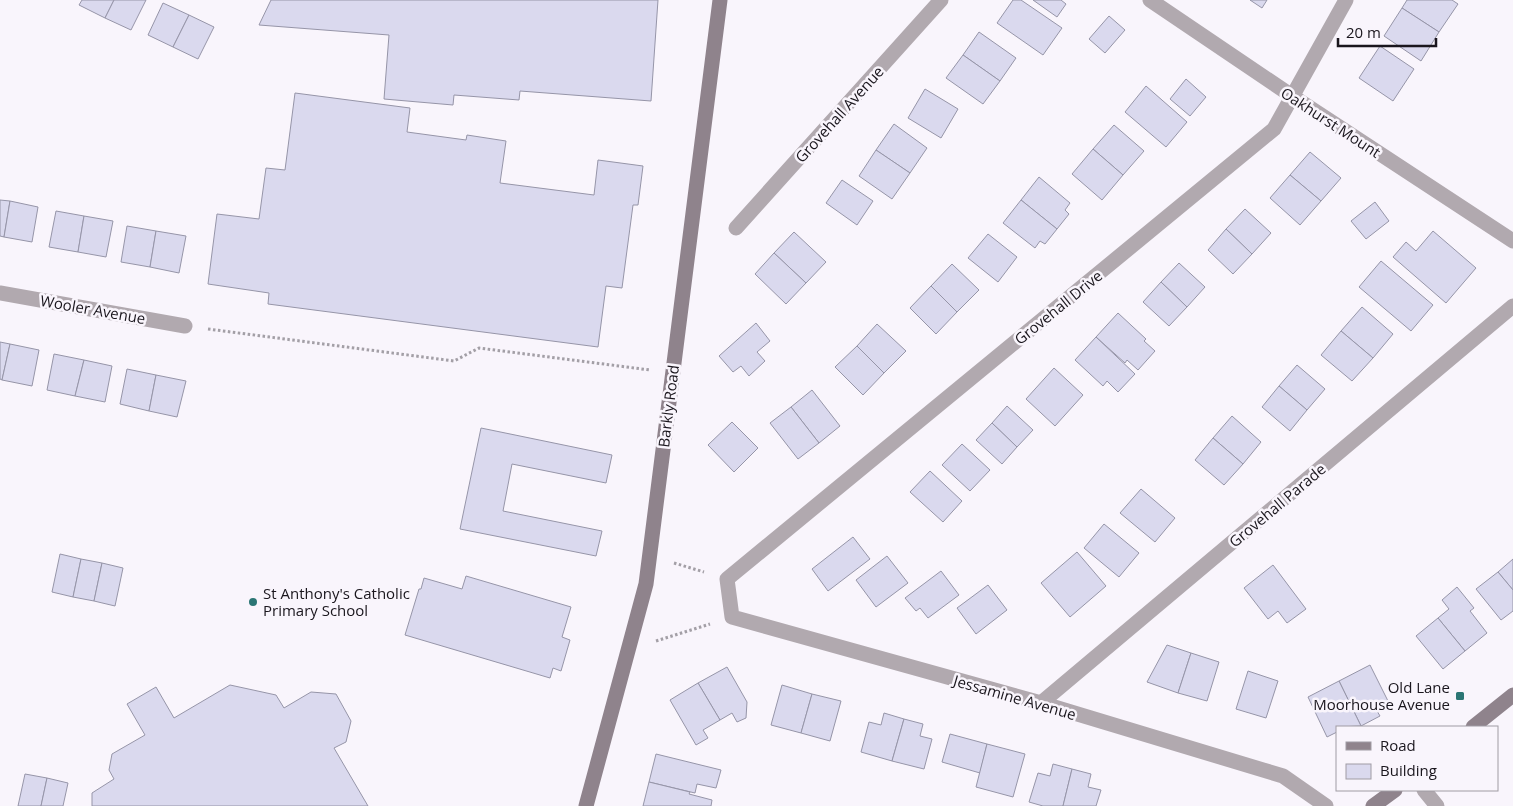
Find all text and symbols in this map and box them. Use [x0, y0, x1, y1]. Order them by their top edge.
scale bar [1338, 15, 1436, 47]
text: 20 m [1346, 22, 1381, 42]
street label: Grovehall Avenue [790, 62, 888, 166]
street label: Oakhurst Mount [1277, 82, 1385, 162]
street label: Grovehall Drive [1010, 265, 1106, 349]
street label: Wooler Avenue [39, 290, 147, 328]
street label: Barkly Road [653, 364, 683, 448]
street label: Grovehall Parade [1224, 459, 1330, 551]
place label: St Anthony's Catholic Primary School [263, 583, 410, 620]
marker: St Anthony's Catholic Primary School [247, 596, 259, 608]
street label: Jessamine Avenue [950, 669, 1079, 724]
place label: Old Lane Moorhouse Avenue [1313, 677, 1450, 714]
marker: Old Lane Moorhouse Avenue [1454, 690, 1466, 702]
legend [1336, 726, 1498, 791]
text: Road [1380, 735, 1416, 755]
text: Building [1380, 760, 1437, 780]

